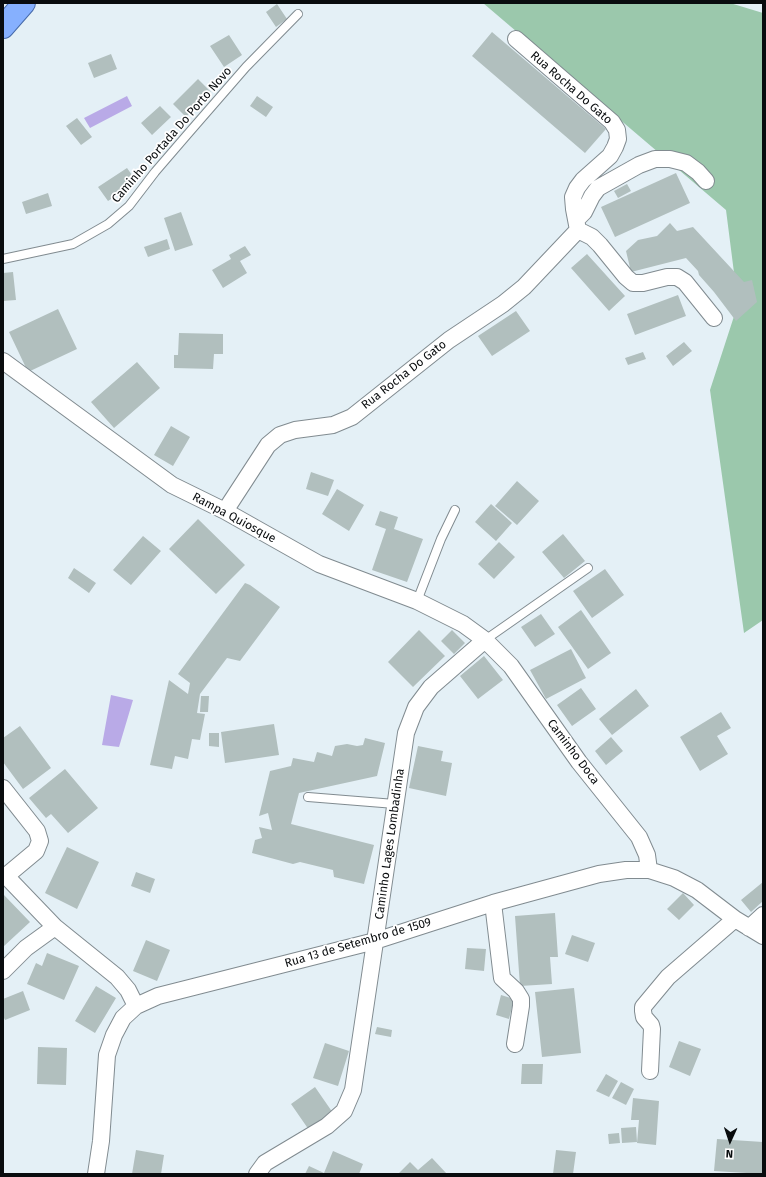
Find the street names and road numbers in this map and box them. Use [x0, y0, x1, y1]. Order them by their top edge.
street label: Rua Rocha Do Gato [527, 49, 615, 127]
street label: Caminho Portada Do Porto Novo [109, 64, 235, 206]
street label: Rua Rocha Do Gato [359, 337, 449, 413]
street label: Rampa Quiosque [190, 490, 278, 546]
street label: Caminho Doca [544, 717, 602, 787]
street label: Caminho Lages Lombadinha [372, 768, 408, 920]
street label: Rua 13 de Setembro de 1509 [283, 915, 433, 971]

